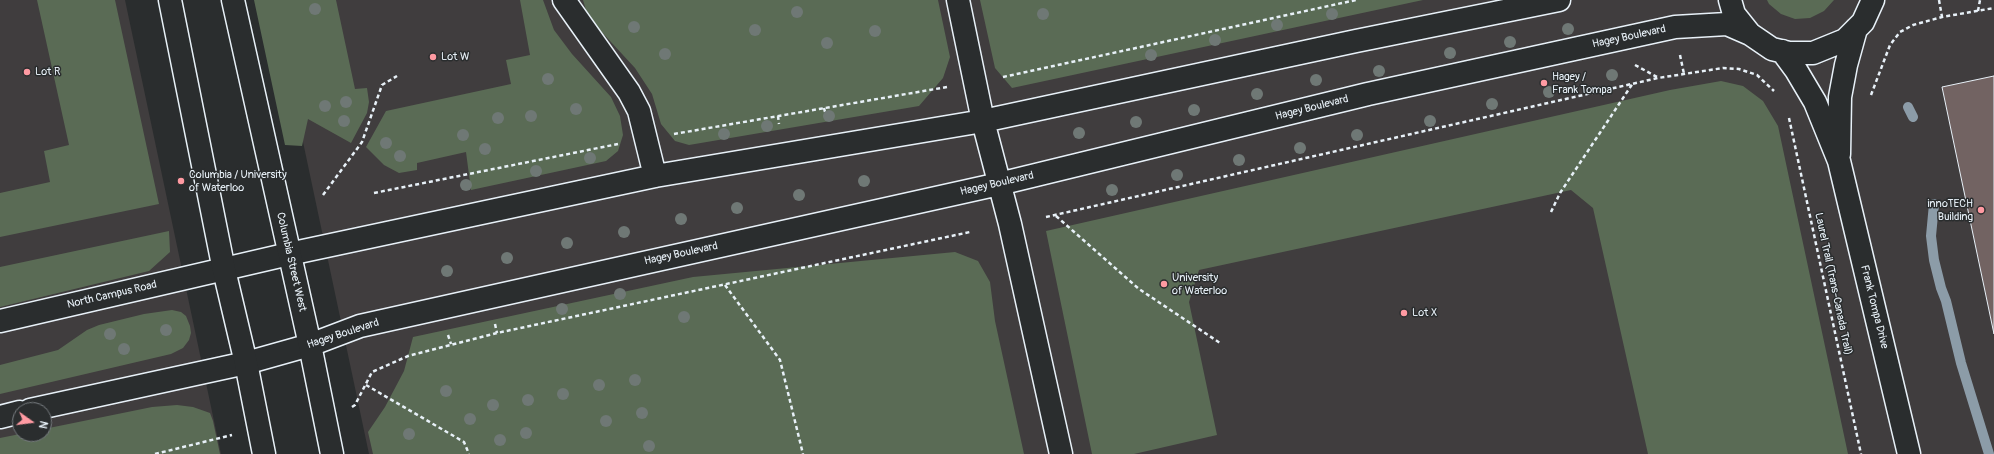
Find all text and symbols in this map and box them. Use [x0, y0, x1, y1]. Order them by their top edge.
street label: Hagey Boulevard [1591, 23, 1667, 51]
place label: Lot W [441, 50, 469, 64]
marker: Lot W [428, 52, 438, 62]
place label: Lot R [35, 65, 60, 79]
marker: Lot R [22, 67, 32, 77]
place label: Hagey / Frank Tompa [1552, 70, 1612, 96]
marker: Hagey / Frank Tompa [1539, 78, 1549, 88]
street label: Hagey Boulevard [1274, 93, 1350, 123]
place label: Columbia / University of Waterloo [189, 168, 287, 194]
street label: Hagey Boulevard [959, 169, 1035, 199]
marker: Columbia / University of Waterloo [176, 176, 186, 186]
place label: innoTECH Building [1927, 197, 1973, 223]
marker: innoTECH Building [1976, 205, 1986, 215]
street label: Columbia Street West [273, 211, 309, 313]
street label: Laurel Trail (Trans-Canada Trail) [1811, 212, 1855, 356]
street label: Hagey Boulevard [643, 240, 719, 268]
street label: Frank Tompa Drive [1857, 264, 1891, 350]
place label: University of Waterloo [1172, 271, 1227, 297]
street label: North Campus Road [66, 278, 158, 312]
marker: University of Waterloo [1159, 279, 1169, 289]
place label: Lot X [1412, 306, 1437, 320]
marker: Lot X [1399, 308, 1409, 318]
street label: Hagey Boulevard [305, 316, 381, 352]
north arrow [12, 402, 52, 442]
text: N [36, 420, 50, 430]

